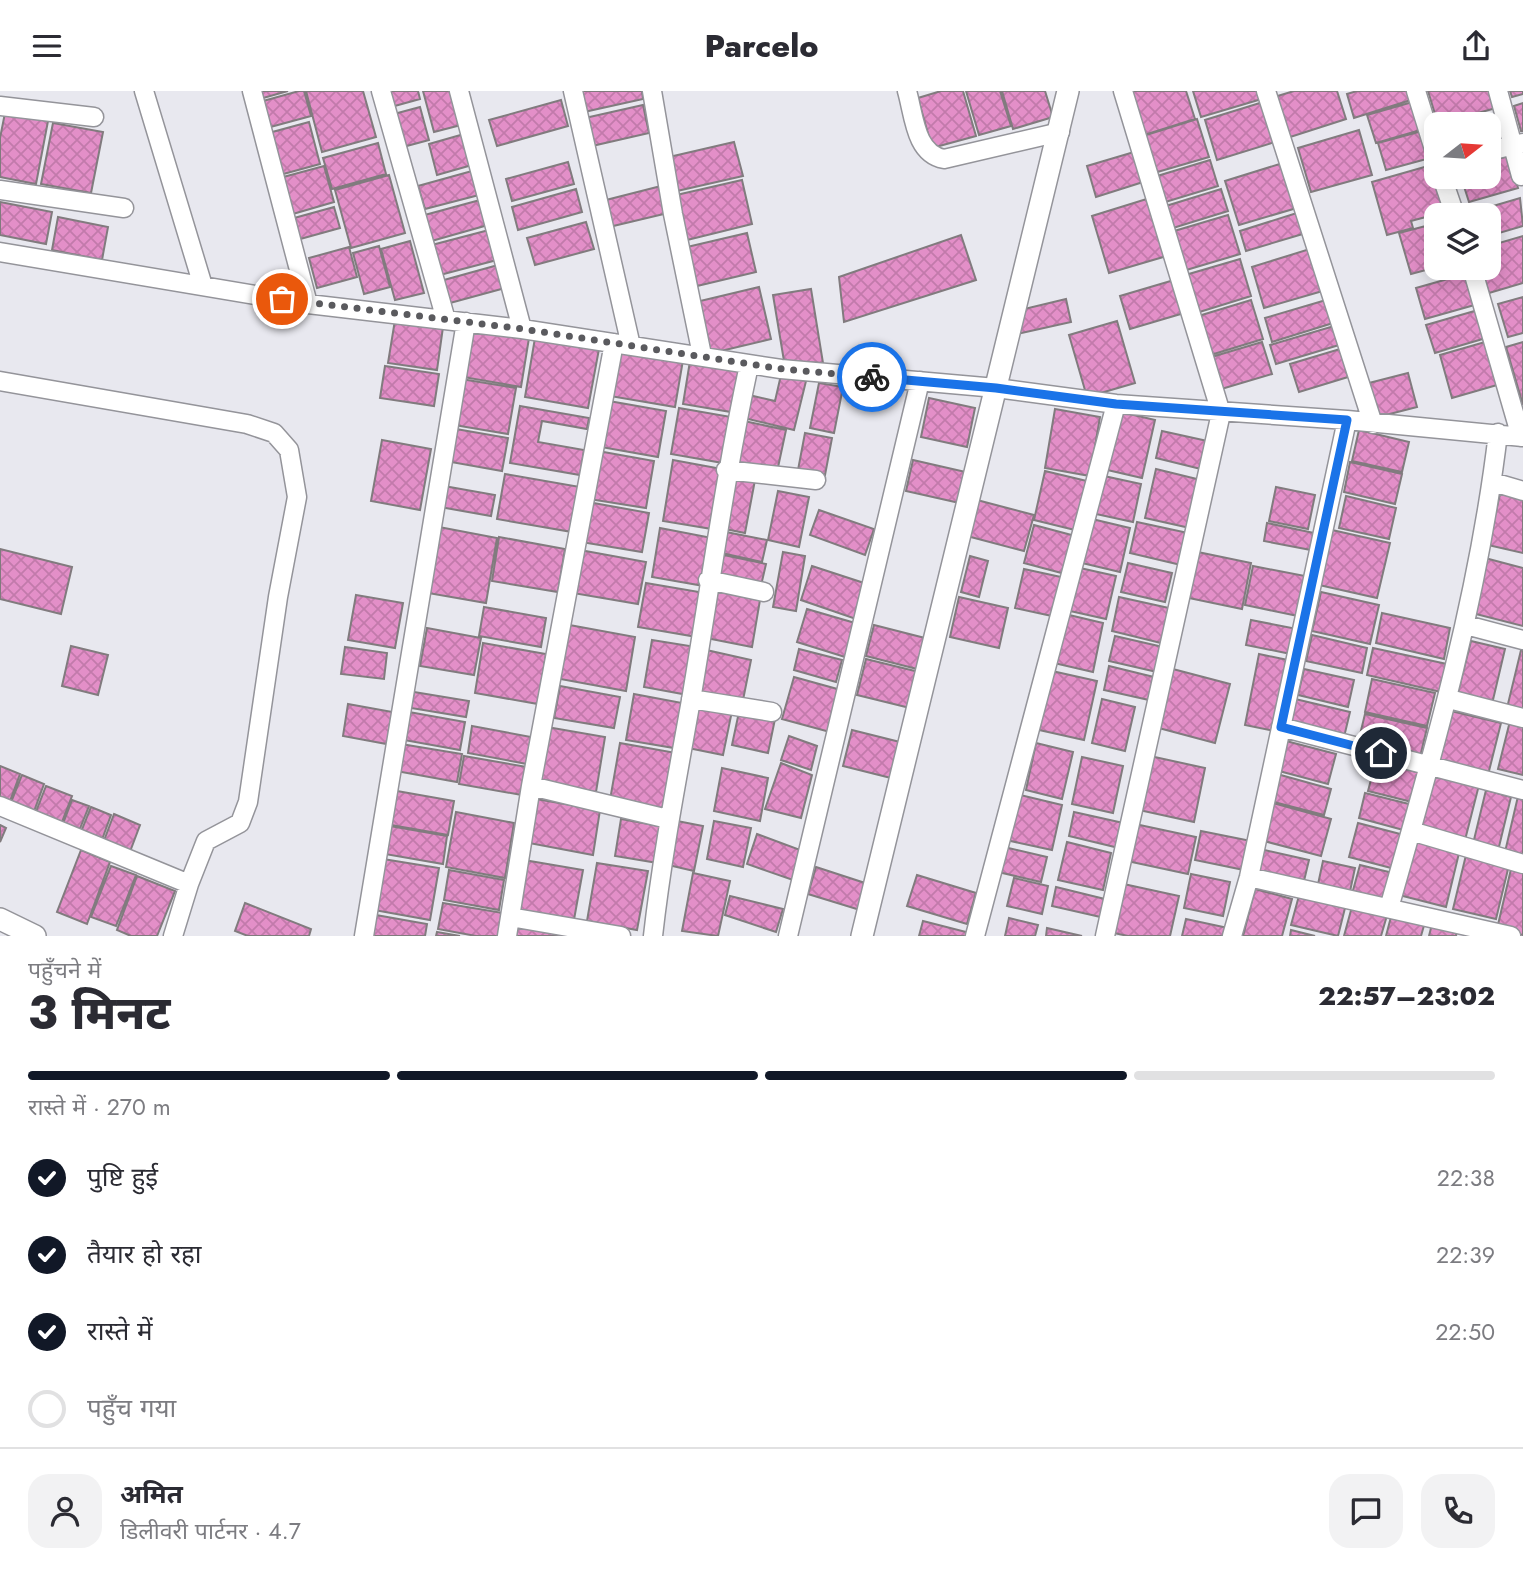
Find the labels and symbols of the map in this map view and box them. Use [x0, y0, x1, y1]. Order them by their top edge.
north arrow [1424, 112, 1502, 189]
pin [252, 269, 312, 329]
courier [837, 342, 907, 412]
pin [1351, 723, 1411, 783]

